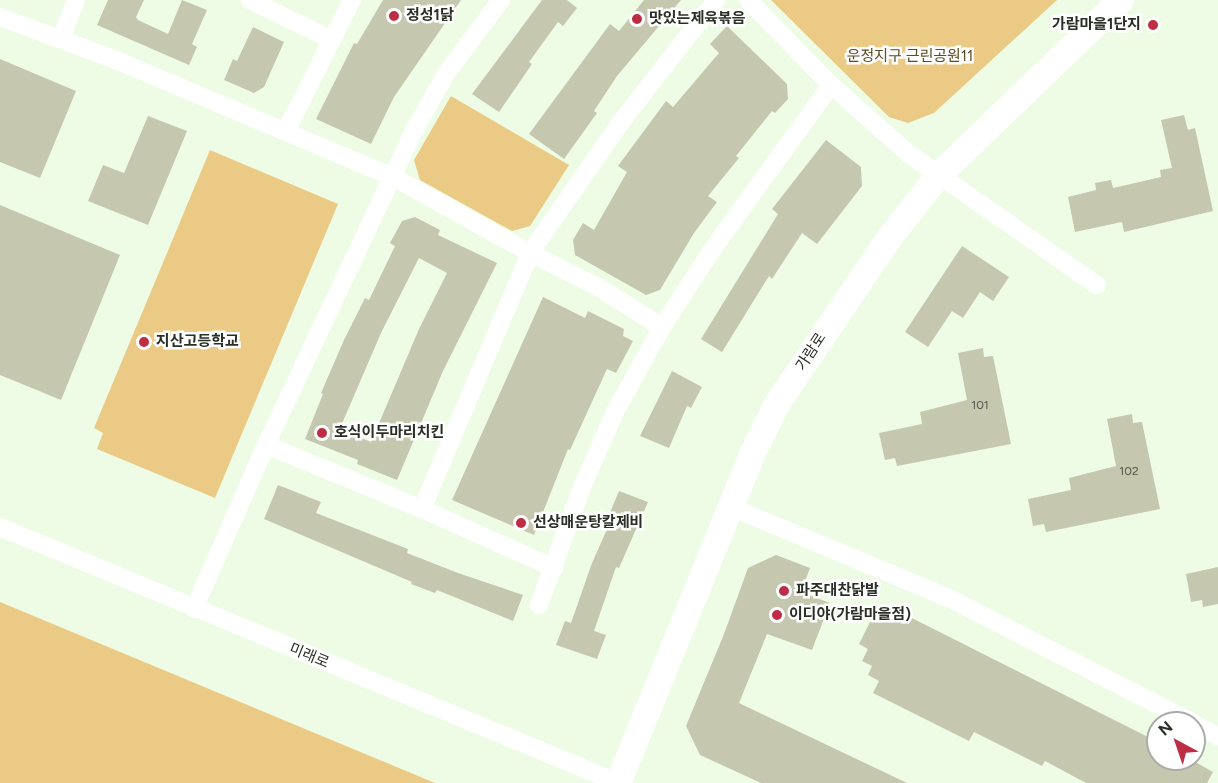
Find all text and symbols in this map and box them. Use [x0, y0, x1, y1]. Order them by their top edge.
place label: 정성1닭 [406, 7, 454, 25]
marker: 정성1닭 [387, 9, 401, 23]
place label: 맛있는제육볶음 [649, 10, 746, 28]
marker: 맛있는제육볶음 [630, 12, 644, 26]
place label: 가람마을1단지 [1052, 16, 1141, 34]
marker: 가람마을1단지 [1146, 18, 1160, 32]
park label: 운정지구 근린공원11 [847, 48, 973, 66]
street label: 가람로 [792, 330, 830, 374]
place label: 지산고등학교 [156, 333, 239, 351]
marker: 지산고등학교 [137, 335, 151, 349]
house number: 101 [971, 399, 989, 413]
place label: 호식이두마리치킨 [334, 424, 444, 442]
marker: 호식이두마리치킨 [315, 426, 329, 440]
house number: 102 [1119, 465, 1139, 479]
place label: 선상매운탕칼제비 [533, 514, 643, 532]
marker: 선상매운탕칼제비 [514, 516, 528, 530]
place label: 파주대찬닭발 [796, 582, 879, 600]
marker: 파주대찬닭발 [777, 584, 791, 598]
place label: 이디야(가람마을점) [789, 606, 911, 624]
marker: 이디야(가람마을점) [770, 608, 784, 622]
street label: 미래로 [286, 640, 332, 672]
north arrow [1146, 711, 1206, 771]
text: N [1155, 717, 1176, 740]

